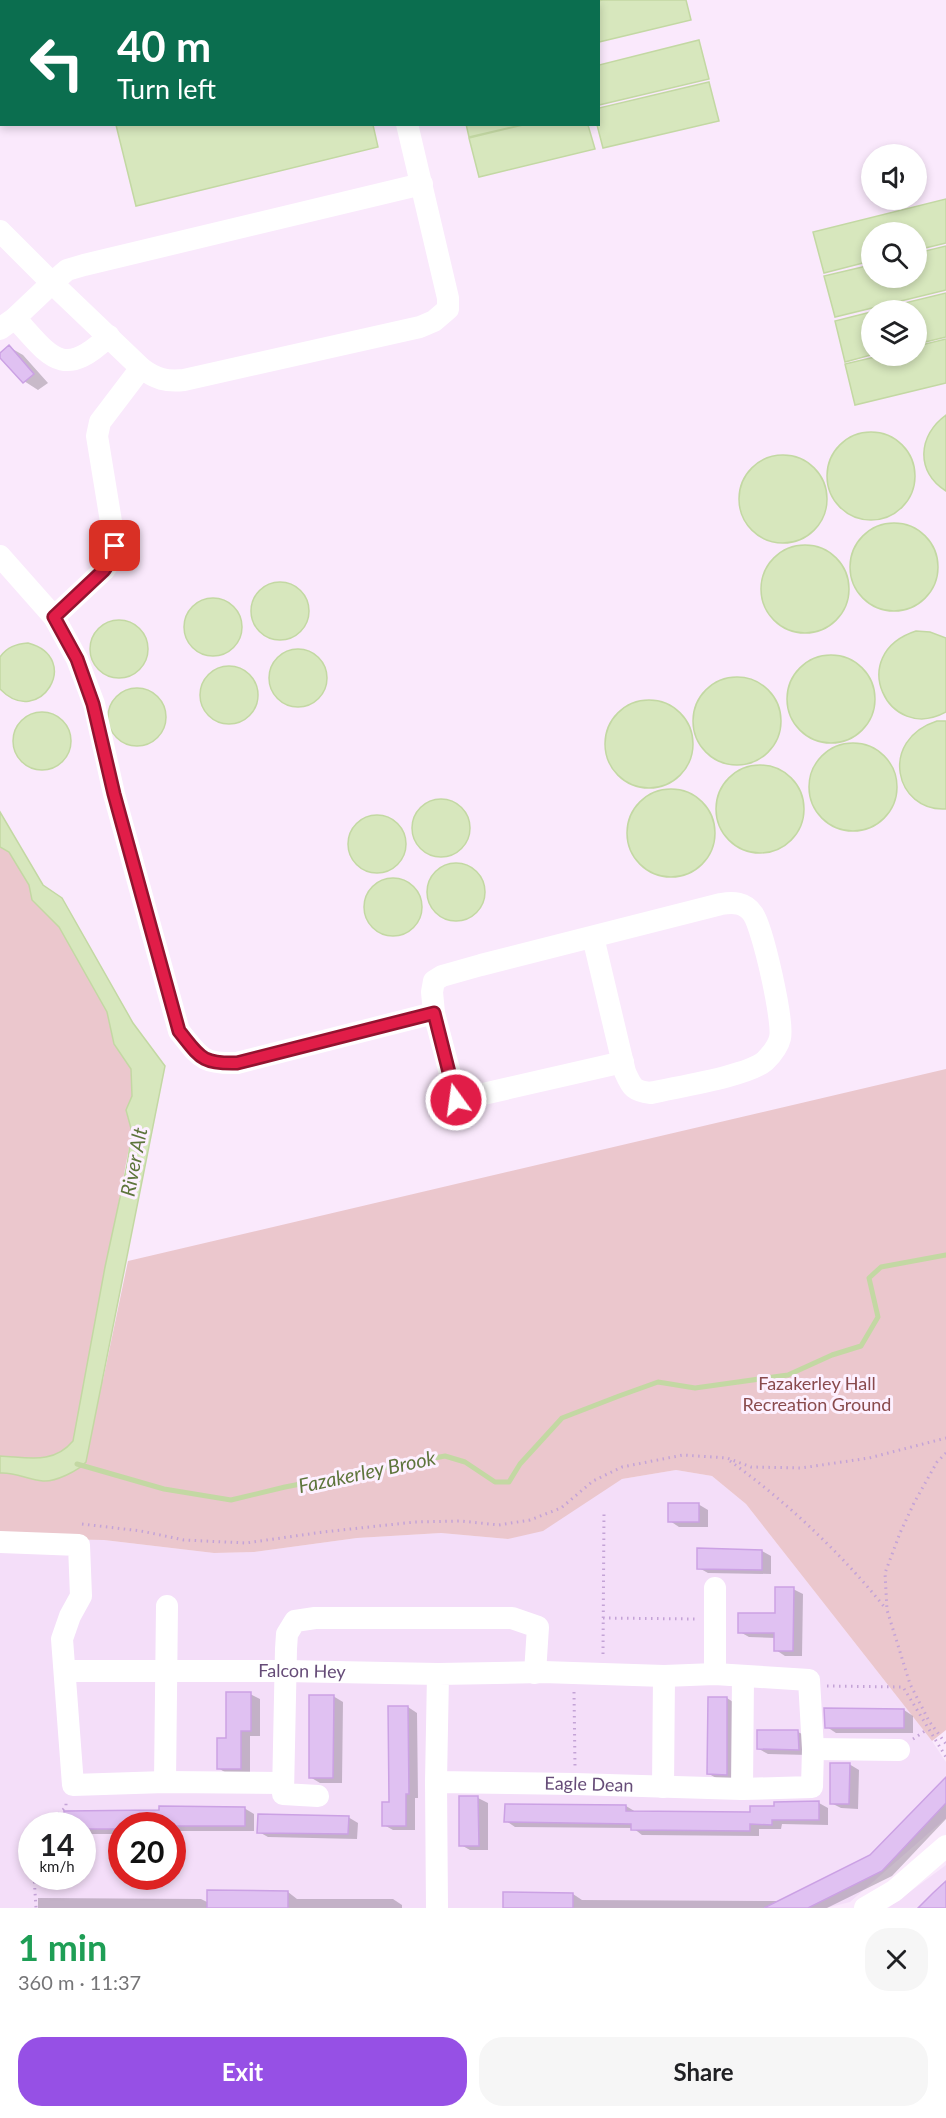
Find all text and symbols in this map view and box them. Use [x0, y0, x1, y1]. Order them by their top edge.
text: 40 m [117, 21, 211, 71]
icon: left [18, 24, 96, 102]
text: Turn left [117, 72, 216, 105]
map controls [861, 144, 927, 366]
button: sound [861, 144, 927, 210]
button: search [861, 222, 927, 288]
button: layers [861, 300, 927, 366]
pin [89, 520, 140, 571]
icon: arrive [98, 529, 131, 562]
position arrow [424, 1068, 488, 1132]
water label: River Alt [115, 1125, 151, 1198]
park label: Fazakerley Hall Recreation Ground [743, 1372, 891, 1415]
water label: Fazakerley Brook [296, 1445, 438, 1497]
street label: Falcon Hey [258, 1659, 347, 1682]
street label: Eagle Dean [544, 1772, 634, 1796]
speed limit sign: 20 [108, 1812, 186, 1890]
text: 14 [40, 1826, 74, 1862]
text: km/h [39, 1857, 75, 1875]
text: 1 min [18, 1925, 107, 1969]
button: close [865, 1928, 928, 1991]
text: 360 m · 11:37 [18, 1970, 141, 1994]
button: Exit [18, 2037, 467, 2106]
button: Share [479, 2037, 928, 2106]

